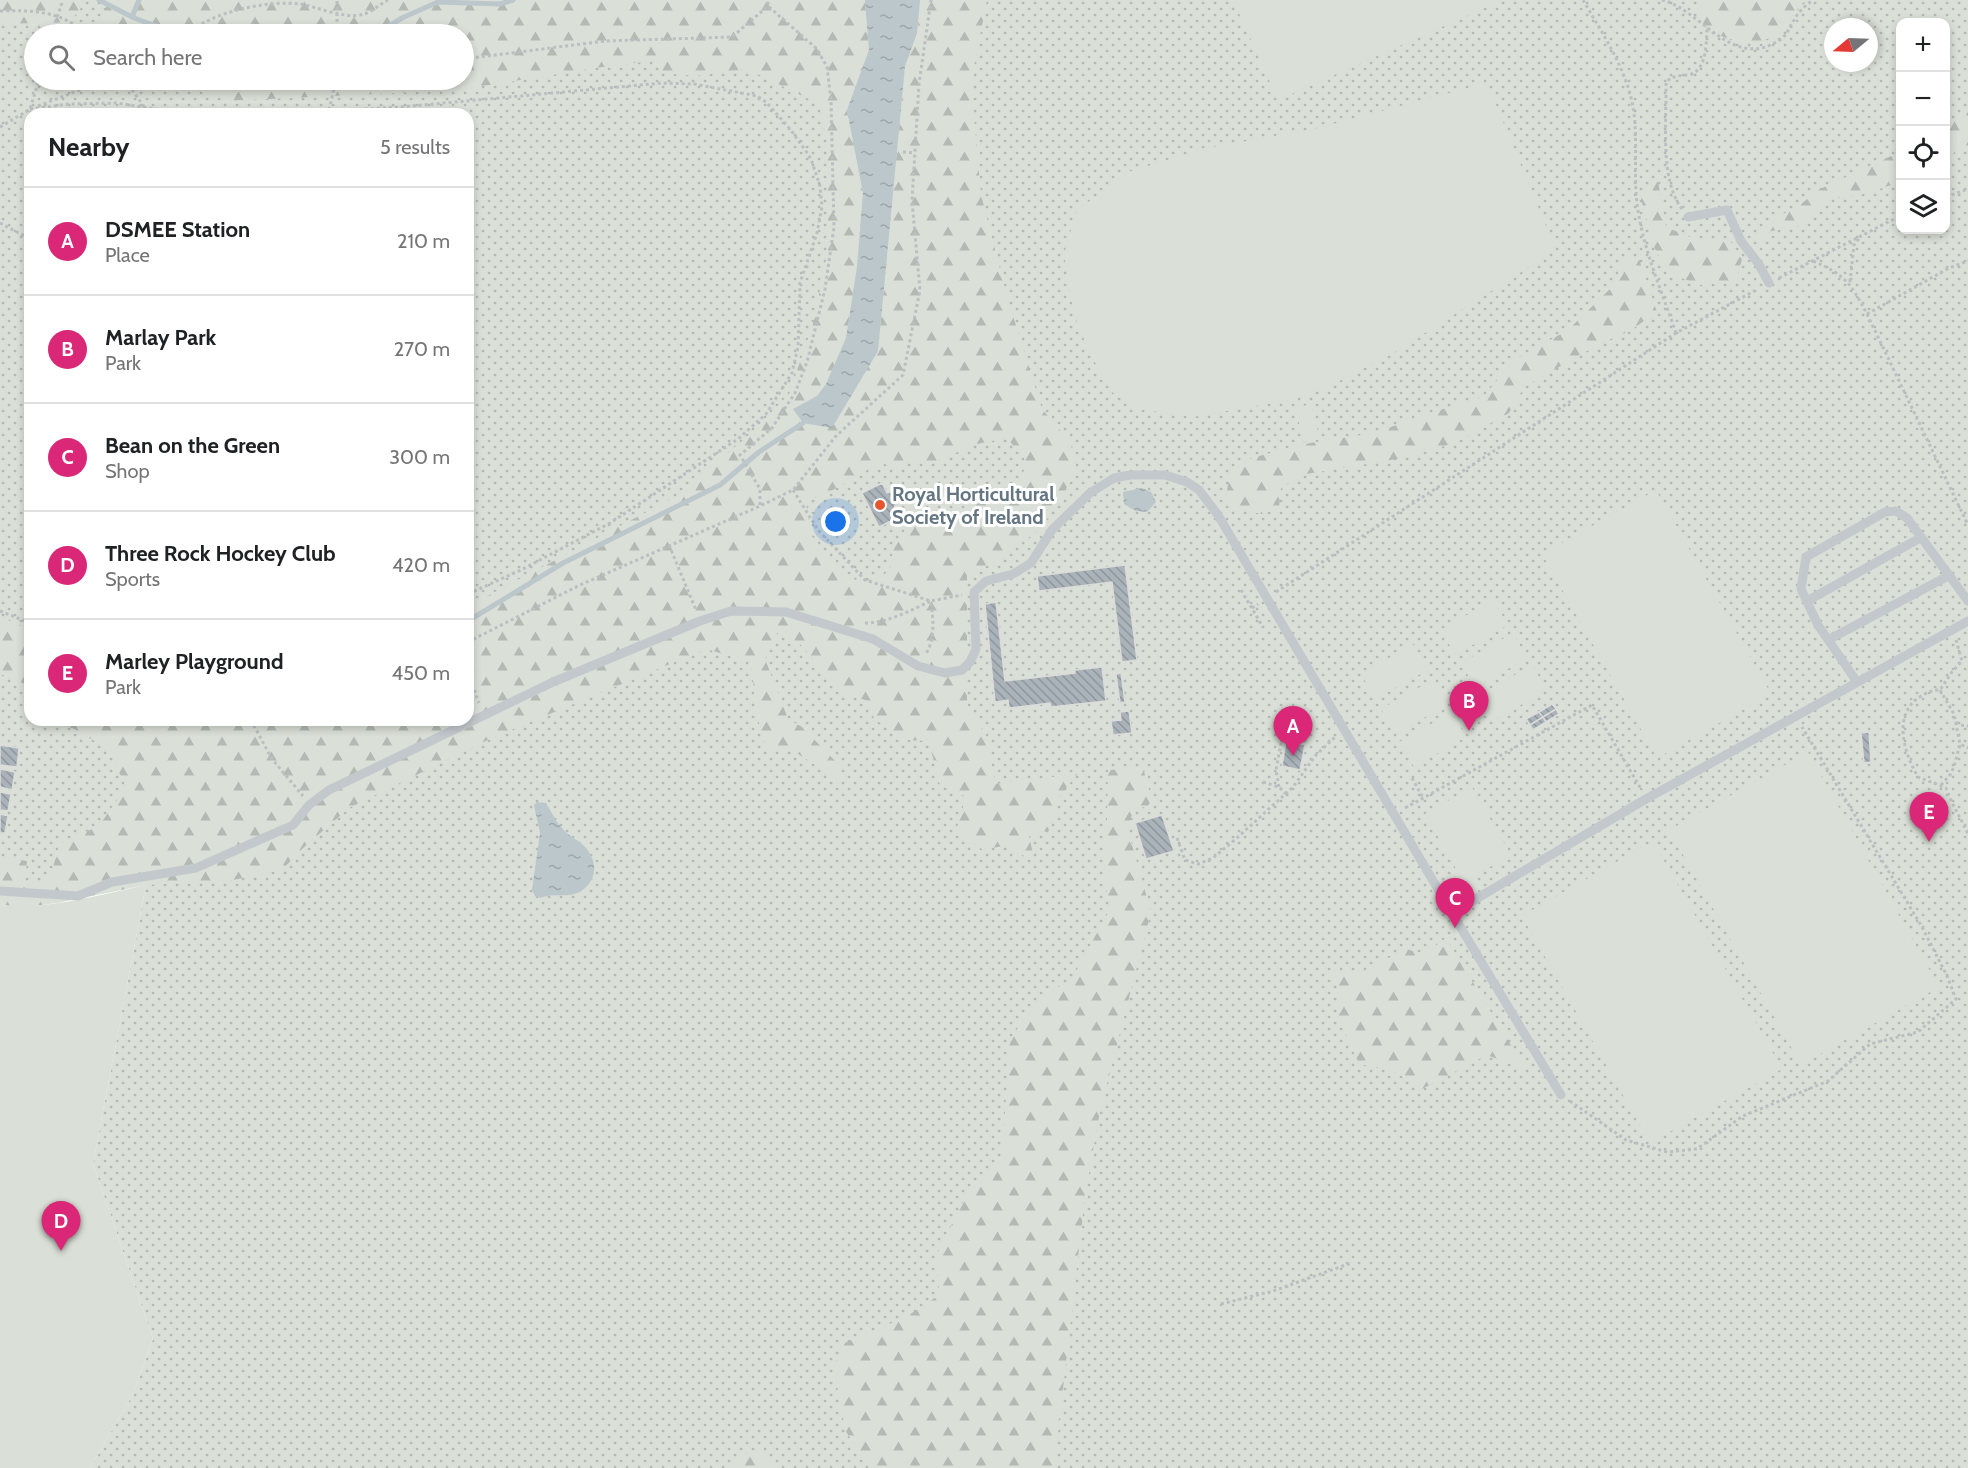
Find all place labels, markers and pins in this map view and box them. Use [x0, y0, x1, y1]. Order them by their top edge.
place label: Royal Horticultural Society of Ireland [892, 482, 1055, 529]
marker: Royal Horticultural Society of Ireland [873, 498, 887, 512]
pin: B [1450, 682, 1488, 731]
pin: A [1274, 706, 1312, 756]
pin: E [1910, 792, 1948, 842]
pin: C [1436, 878, 1474, 928]
pin: D [42, 1202, 80, 1251]

